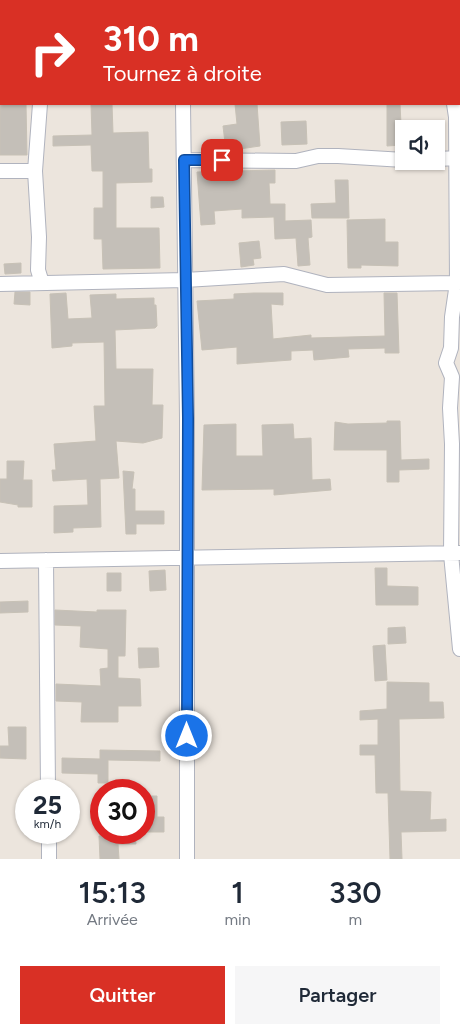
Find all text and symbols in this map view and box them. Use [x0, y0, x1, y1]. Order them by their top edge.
text: 310 m [103, 18, 199, 60]
icon: right [20, 20, 85, 85]
text: Tournez à droite [103, 60, 262, 87]
map controls [395, 120, 445, 170]
button: sound [395, 120, 445, 170]
pin [201, 139, 243, 181]
icon: arrive [208, 146, 236, 174]
position arrow [160, 709, 212, 761]
speed limit sign: 30 [90, 779, 155, 844]
text: 25 [33, 790, 62, 820]
text: km/h [34, 817, 61, 831]
text: 15:13 [78, 874, 146, 911]
text: 1 [231, 874, 244, 911]
text: 330 [329, 874, 382, 911]
text: Arrivée [87, 910, 138, 929]
text: min [224, 910, 251, 929]
text: m [349, 910, 362, 929]
button: Quitter [20, 966, 225, 1024]
button: Partager [235, 966, 440, 1024]

